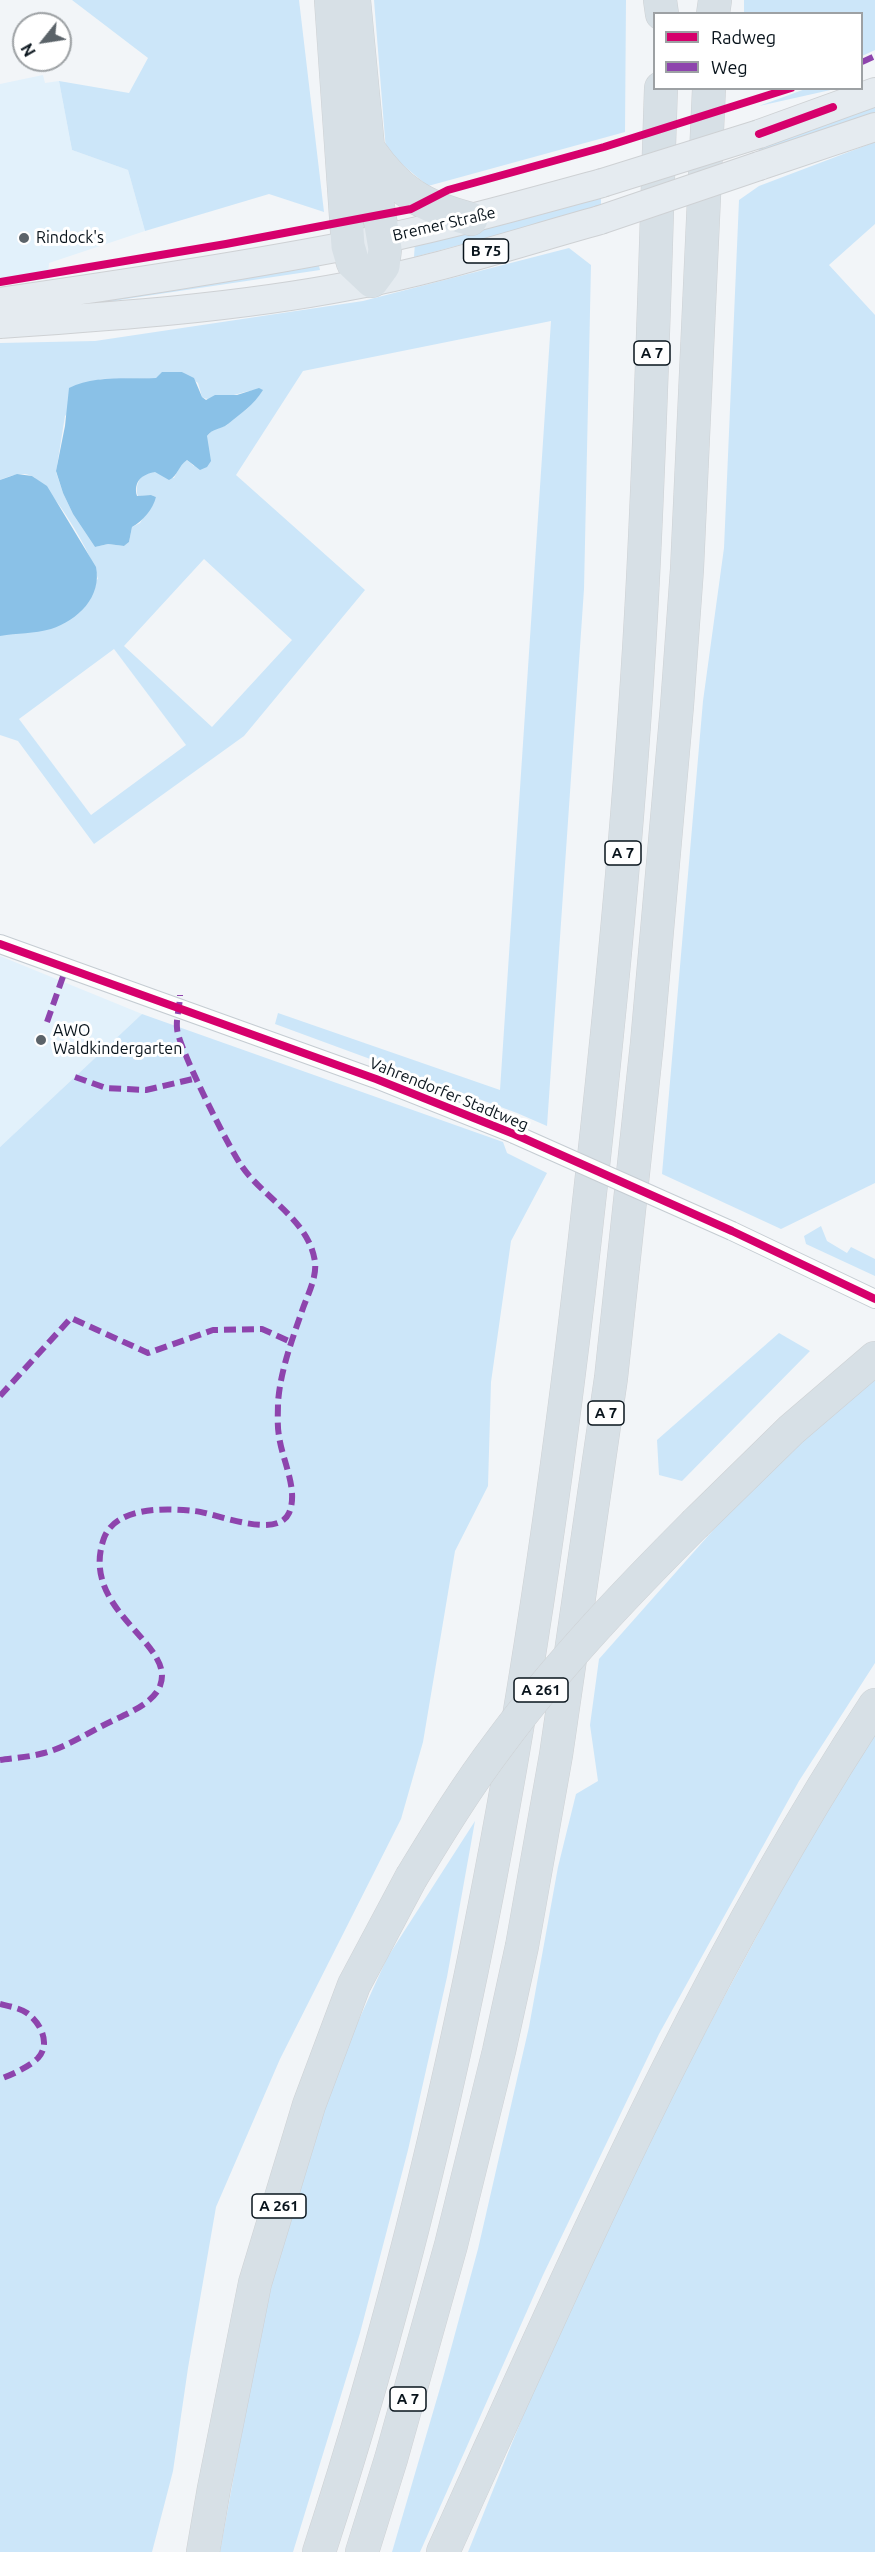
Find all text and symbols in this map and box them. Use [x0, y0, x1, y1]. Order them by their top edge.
north arrow [12, 12, 72, 72]
legend [653, 12, 863, 90]
text: Radweg [711, 27, 776, 47]
text: N [17, 40, 39, 60]
text: Weg [711, 57, 748, 77]
street label: Bremer Straße [391, 203, 497, 245]
place label: Rindock's [36, 228, 104, 248]
marker: Rindock's [17, 231, 31, 245]
road number: B 75 [464, 239, 508, 263]
road number: A 7 [634, 341, 670, 365]
road number: A 7 [605, 841, 641, 865]
place label: AWO Waldkindergarten [53, 1021, 182, 1059]
marker: AWO Waldkindergarten [34, 1033, 48, 1047]
street label: Vahrendorfer Stadtweg [367, 1053, 531, 1135]
road number: A 7 [588, 1401, 624, 1425]
road number: A 261 [514, 1678, 568, 1702]
road number: A 261 [252, 2194, 306, 2218]
road number: A 7 [390, 2387, 426, 2411]

